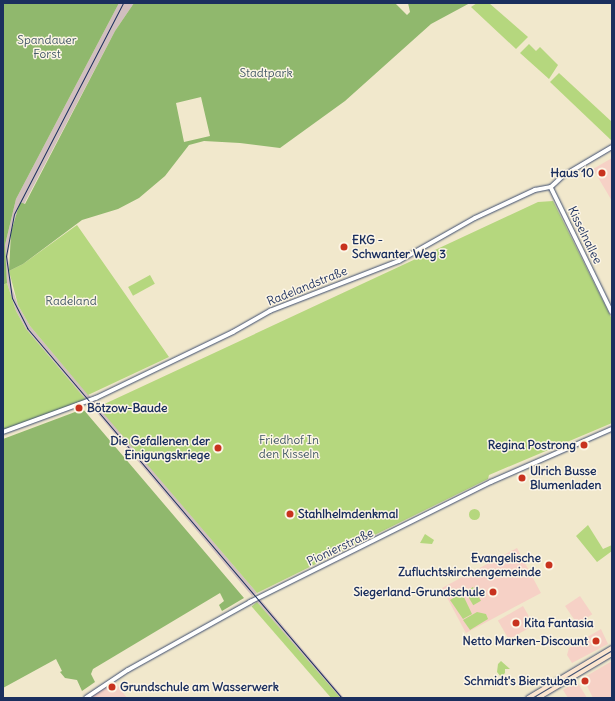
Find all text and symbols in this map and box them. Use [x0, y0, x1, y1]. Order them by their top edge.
park label: Spandauer Forst [17, 33, 77, 61]
park label: Stadtpark [239, 66, 293, 80]
place label: Haus 10 [551, 166, 594, 180]
marker: Haus 10 [597, 168, 607, 178]
street label: Kisselnallee [565, 204, 605, 266]
place label: EKG - Schwanter Weg 3 [352, 233, 446, 261]
marker: EKG - Schwanter Weg 3 [339, 242, 349, 252]
street label: Radelandstraße [265, 263, 349, 309]
park label: Radeland [45, 294, 97, 308]
place label: Bötzow-Baude [87, 401, 167, 415]
marker: Bötzow-Baude [74, 403, 84, 413]
park label: Friedhof In den Kisseln [259, 433, 319, 461]
place label: Die Gefallenen der Einigungskriege [110, 434, 210, 462]
place label: Regina Postrong [488, 438, 576, 452]
marker: Regina Postrong [579, 440, 589, 450]
marker: Die Gefallenen der Einigungskriege [213, 443, 223, 453]
place label: Ulrich Busse Blumenladen [530, 464, 601, 492]
marker: Ulrich Busse Blumenladen [517, 473, 527, 483]
place label: Stahlhelmdenkmal [298, 507, 398, 521]
marker: Stahlhelmdenkmal [285, 509, 295, 519]
street label: Pionierstraße [304, 525, 376, 569]
place label: Evangelische Zufluchtskirchengemeinde [398, 551, 541, 579]
marker: Evangelische Zufluchtskirchengemeinde [544, 560, 554, 570]
place label: Siegerland-Grundschule [353, 585, 485, 599]
marker: Siegerland-Grundschule [488, 587, 498, 597]
place label: Kita Fantasia [524, 616, 594, 630]
marker: Kita Fantasia [511, 618, 521, 628]
place label: Netto Marken-Discount [462, 634, 588, 648]
marker: Netto Marken-Discount [591, 636, 601, 646]
place label: Schmidt's Bierstuben [464, 674, 577, 688]
marker: Schmidt's Bierstuben [580, 676, 590, 686]
place label: Grundschule am Wasserwerk [120, 680, 279, 694]
marker: Grundschule am Wasserwerk [107, 682, 117, 692]

